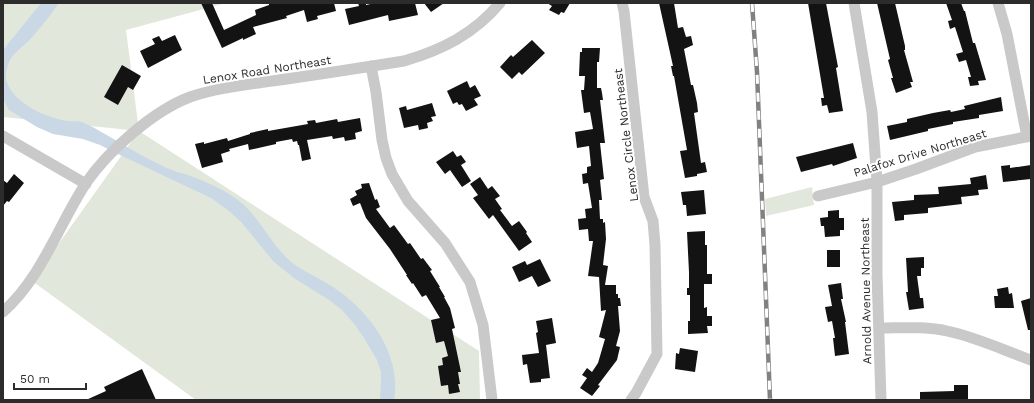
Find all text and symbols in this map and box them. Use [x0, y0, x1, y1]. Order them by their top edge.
street label: Lenox Road Northeast [202, 53, 332, 87]
street label: Lenox Circle Northeast [611, 68, 641, 202]
street label: Palafox Drive Northeast [852, 126, 988, 180]
street label: Arnold Avenue Northeast [858, 218, 874, 364]
scale bar [14, 365, 86, 391]
text: 50 m [20, 372, 50, 386]

